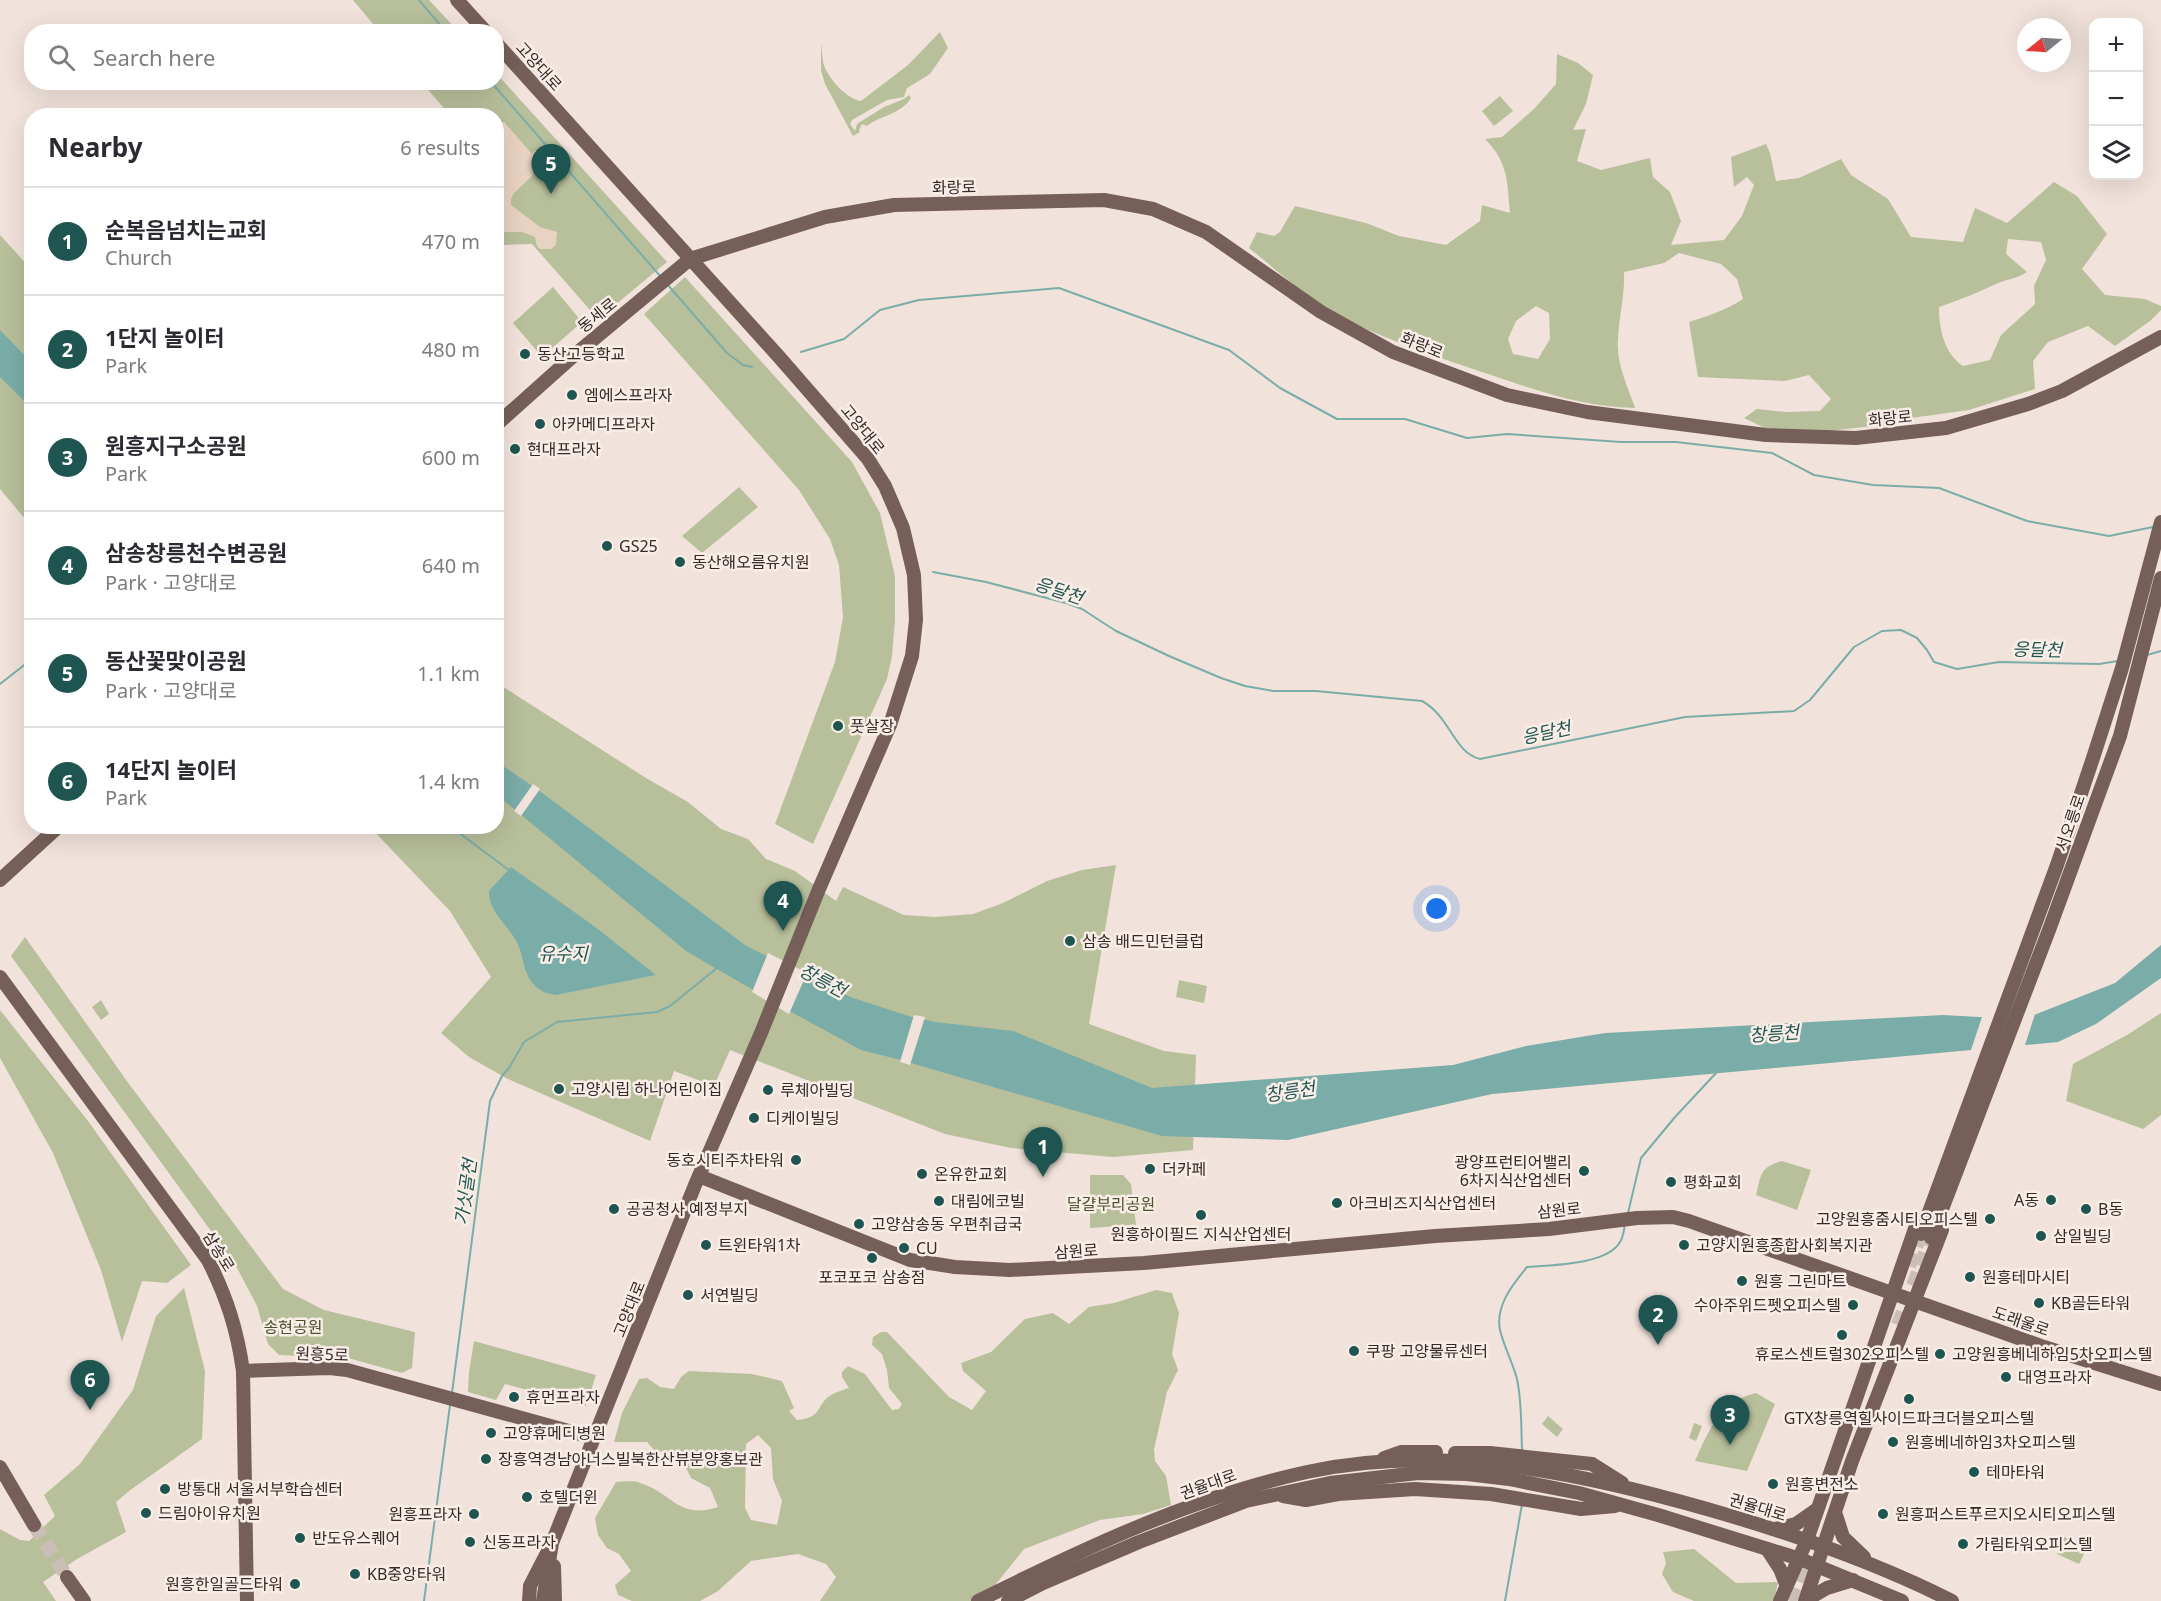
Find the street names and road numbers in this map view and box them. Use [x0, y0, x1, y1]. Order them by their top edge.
street label: 고양대로 [511, 37, 567, 95]
street label: 화랑로 [932, 176, 977, 198]
street label: 동세로 [573, 292, 621, 337]
street label: 화랑로 [1397, 327, 1447, 364]
street label: 고양대로 [836, 399, 890, 459]
street label: 화랑로 [1867, 405, 1913, 431]
street label: 서오릉로 [2050, 791, 2090, 854]
street label: 삼원로 [1536, 1197, 1582, 1223]
street label: 삼송로 [198, 1226, 240, 1276]
street label: 삼원로 [1053, 1238, 1099, 1264]
street label: 고양대로 [608, 1277, 650, 1340]
street label: 도래울로 [1990, 1301, 2053, 1341]
street label: 원흥5로 [295, 1342, 349, 1366]
street label: 권율대로 [1177, 1464, 1240, 1504]
street label: 권율대로 [1727, 1488, 1790, 1526]

